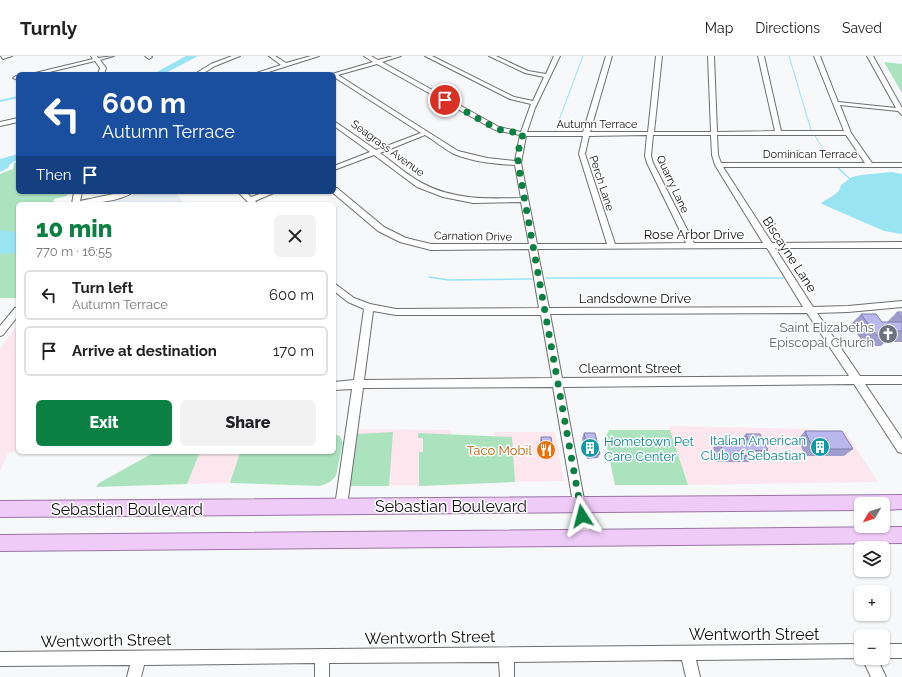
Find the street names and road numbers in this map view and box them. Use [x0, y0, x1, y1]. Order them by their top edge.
street label: Seagrass Avenue [349, 117, 427, 180]
street label: Autumn Terrace [556, 118, 638, 131]
street label: Dominican Terrace [763, 148, 858, 161]
street label: Quarry Lane [654, 153, 692, 216]
street label: Perch Lane [586, 154, 617, 213]
street label: Biscayne Lane [760, 214, 820, 295]
street label: Rose Arbor Drive [644, 227, 745, 242]
street label: Carnation Drive [434, 229, 513, 244]
street label: Landsdowne Drive [579, 291, 692, 306]
street label: Clearmont Street [579, 361, 682, 376]
street label: Sebastian Boulevard [375, 497, 527, 516]
street label: Sebastian Boulevard [51, 500, 203, 519]
street label: Wentworth Street [689, 625, 820, 644]
street label: Wentworth Street [365, 627, 496, 648]
street label: Wentworth Street [41, 630, 172, 651]

